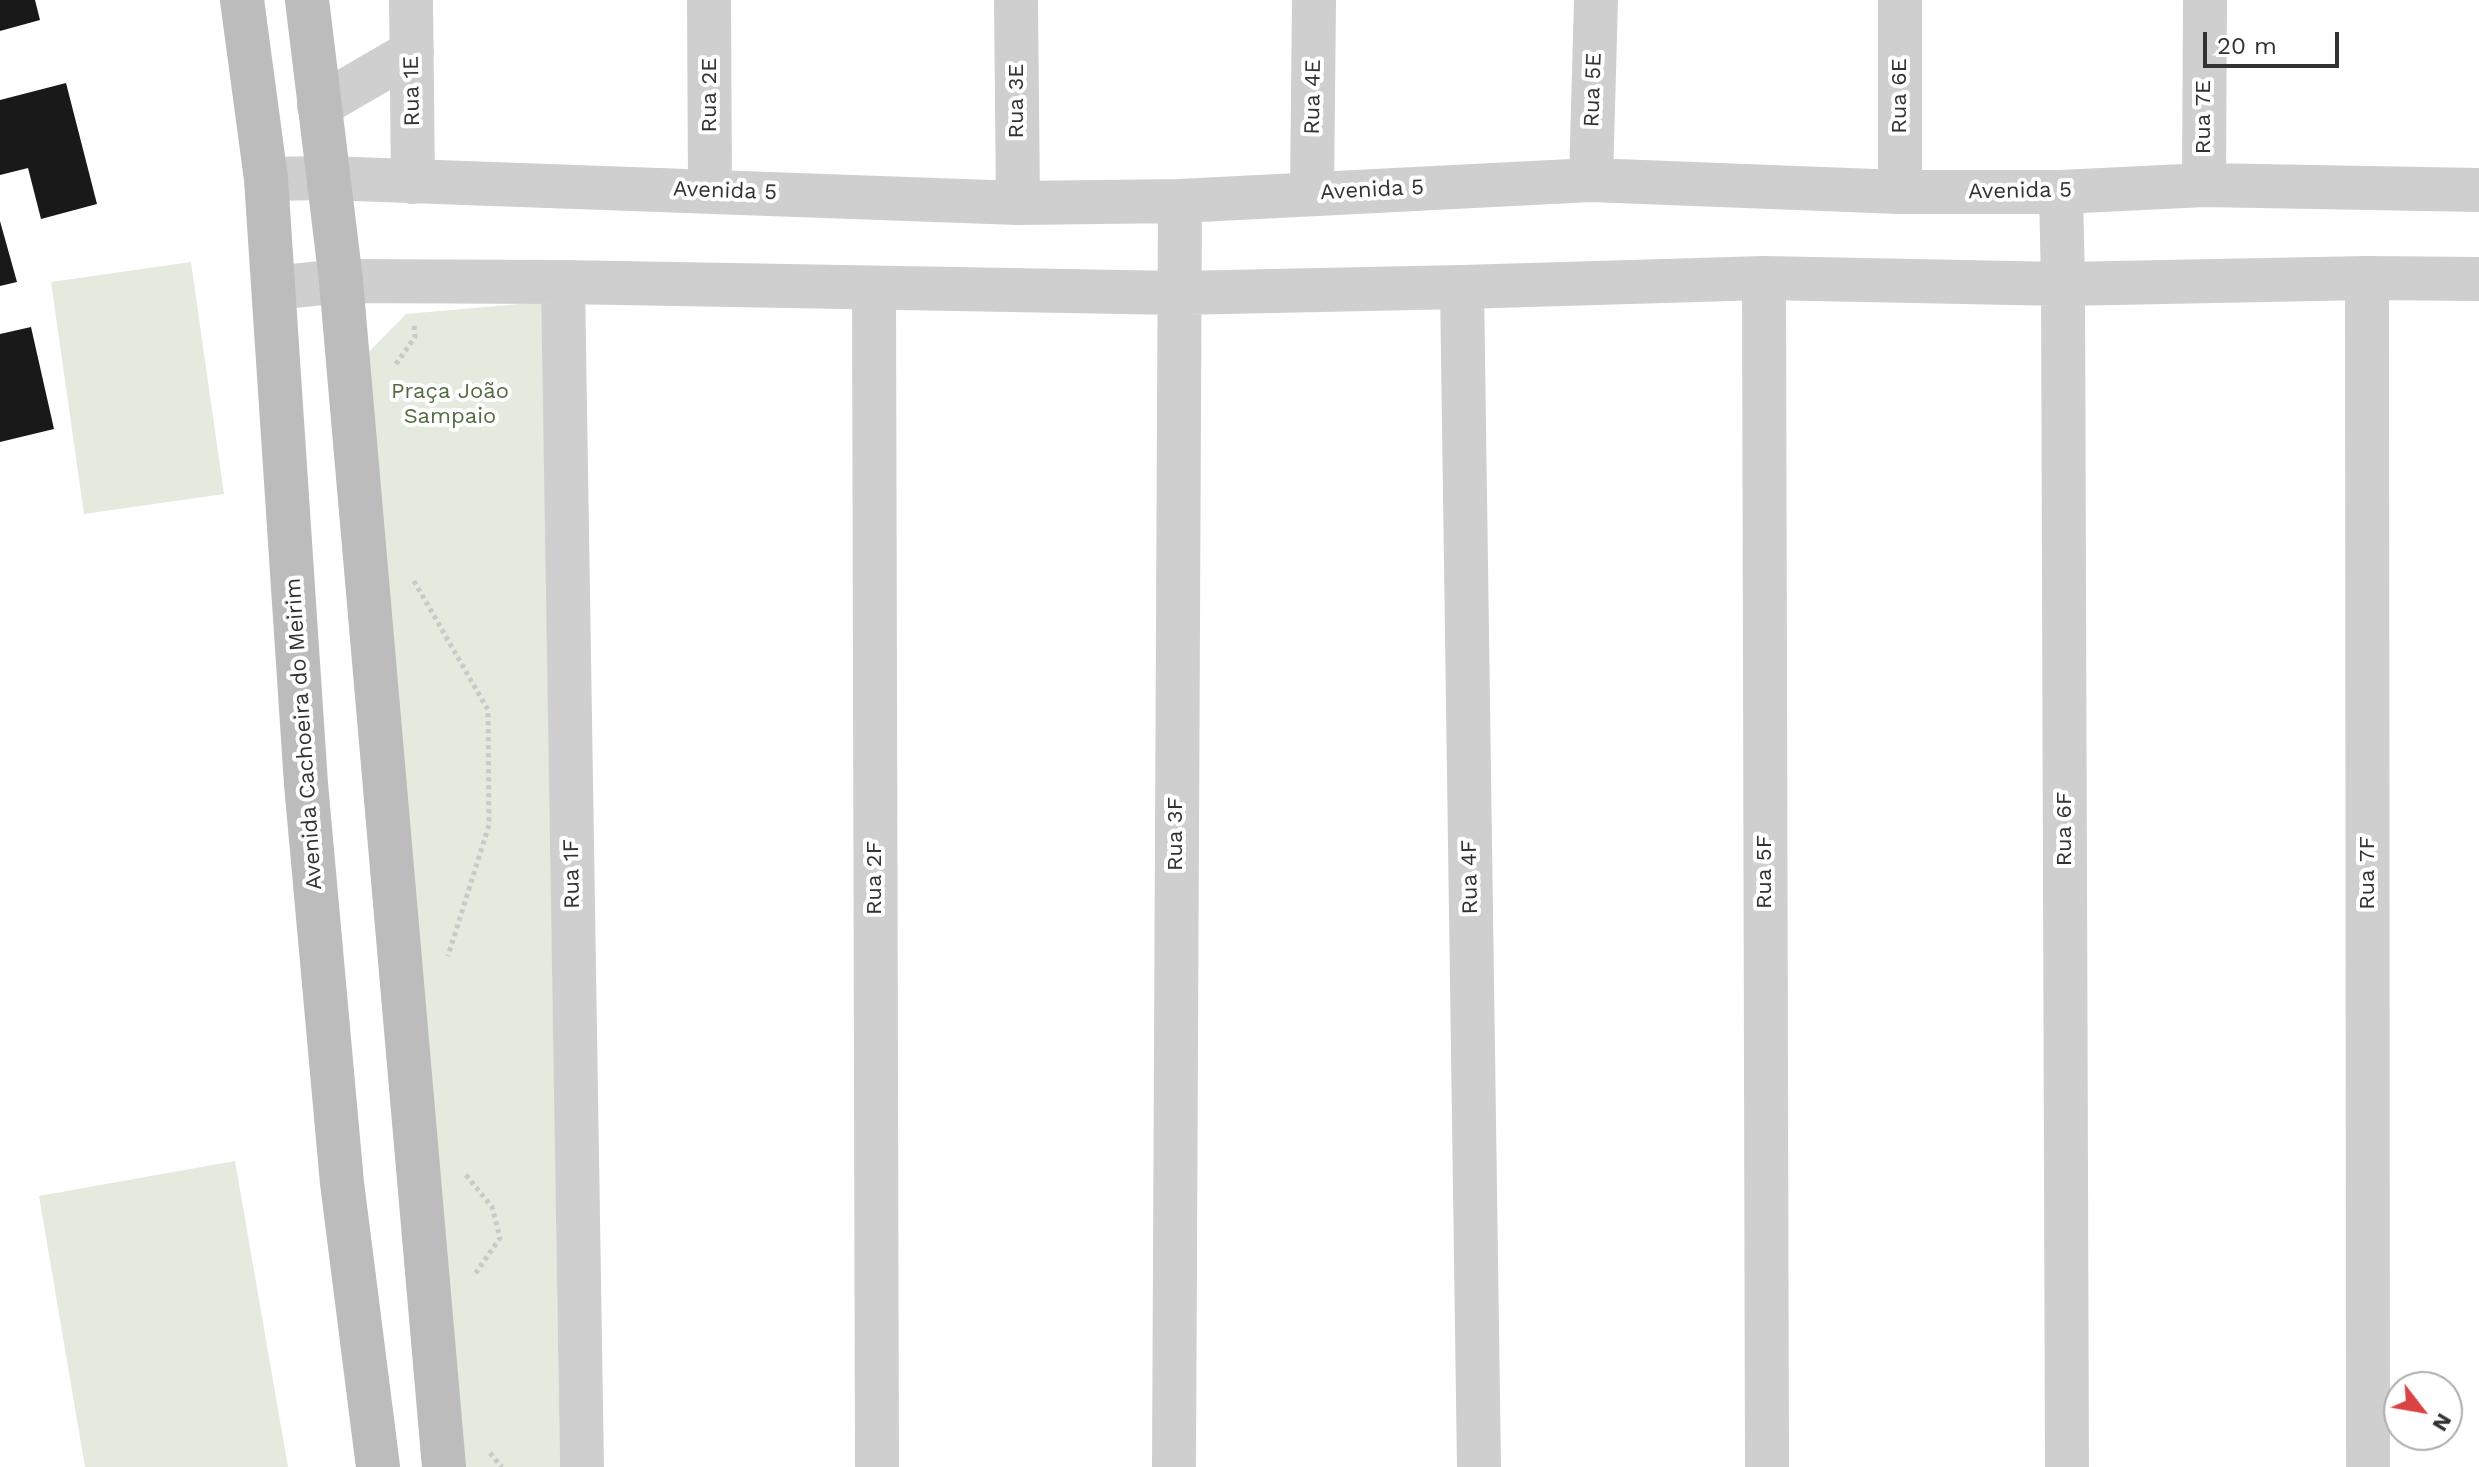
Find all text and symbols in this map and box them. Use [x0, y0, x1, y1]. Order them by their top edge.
scale bar [2207, 16, 2343, 66]
text: 20 m [2217, 32, 2277, 60]
street label: Rua 5E [1579, 52, 1607, 128]
street label: Rua 1E [398, 56, 426, 126]
street label: Rua 2E [697, 58, 723, 132]
street label: Rua 6E [1887, 58, 1913, 134]
street label: Rua 4E [1299, 59, 1327, 135]
street label: Rua 3E [1004, 64, 1030, 138]
street label: Rua 7E [2191, 80, 2217, 154]
street label: Avenida 5 [1319, 174, 1425, 206]
street label: Avenida 5 [673, 176, 777, 206]
street label: Avenida 5 [1968, 177, 2072, 205]
park label: Praça João Sampaio [391, 379, 509, 430]
street label: Avenida Cachoeira do Meirim [280, 577, 328, 891]
street label: Rua 6F [2052, 792, 2078, 866]
street label: Rua 3F [1163, 797, 1189, 871]
street label: Rua 5F [1752, 835, 1778, 909]
street label: Rua 7F [2355, 836, 2381, 910]
street label: Rua 1F [558, 839, 586, 909]
street label: Rua 4F [1456, 839, 1484, 915]
street label: Rua 2F [862, 841, 888, 915]
north arrow [2383, 1371, 2463, 1451]
text: N [2427, 1409, 2457, 1436]

